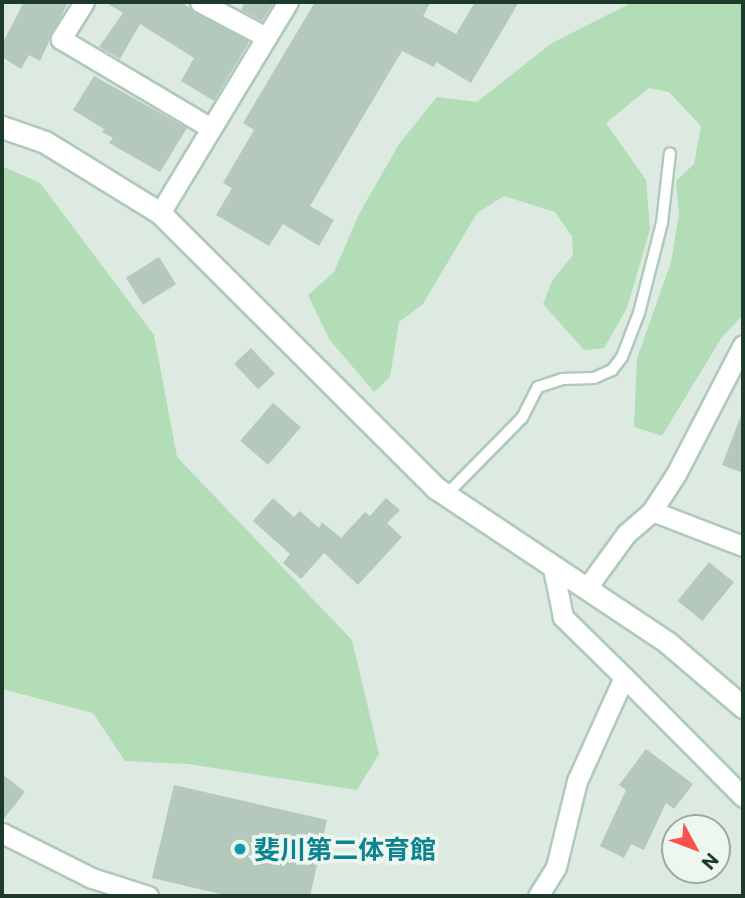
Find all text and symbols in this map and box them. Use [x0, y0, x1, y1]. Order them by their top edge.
north arrow [661, 814, 731, 884]
place label: 斐川第二体育館 [254, 833, 436, 865]
marker: 斐川第二体育館 [232, 841, 248, 857]
text: N [697, 849, 724, 875]

